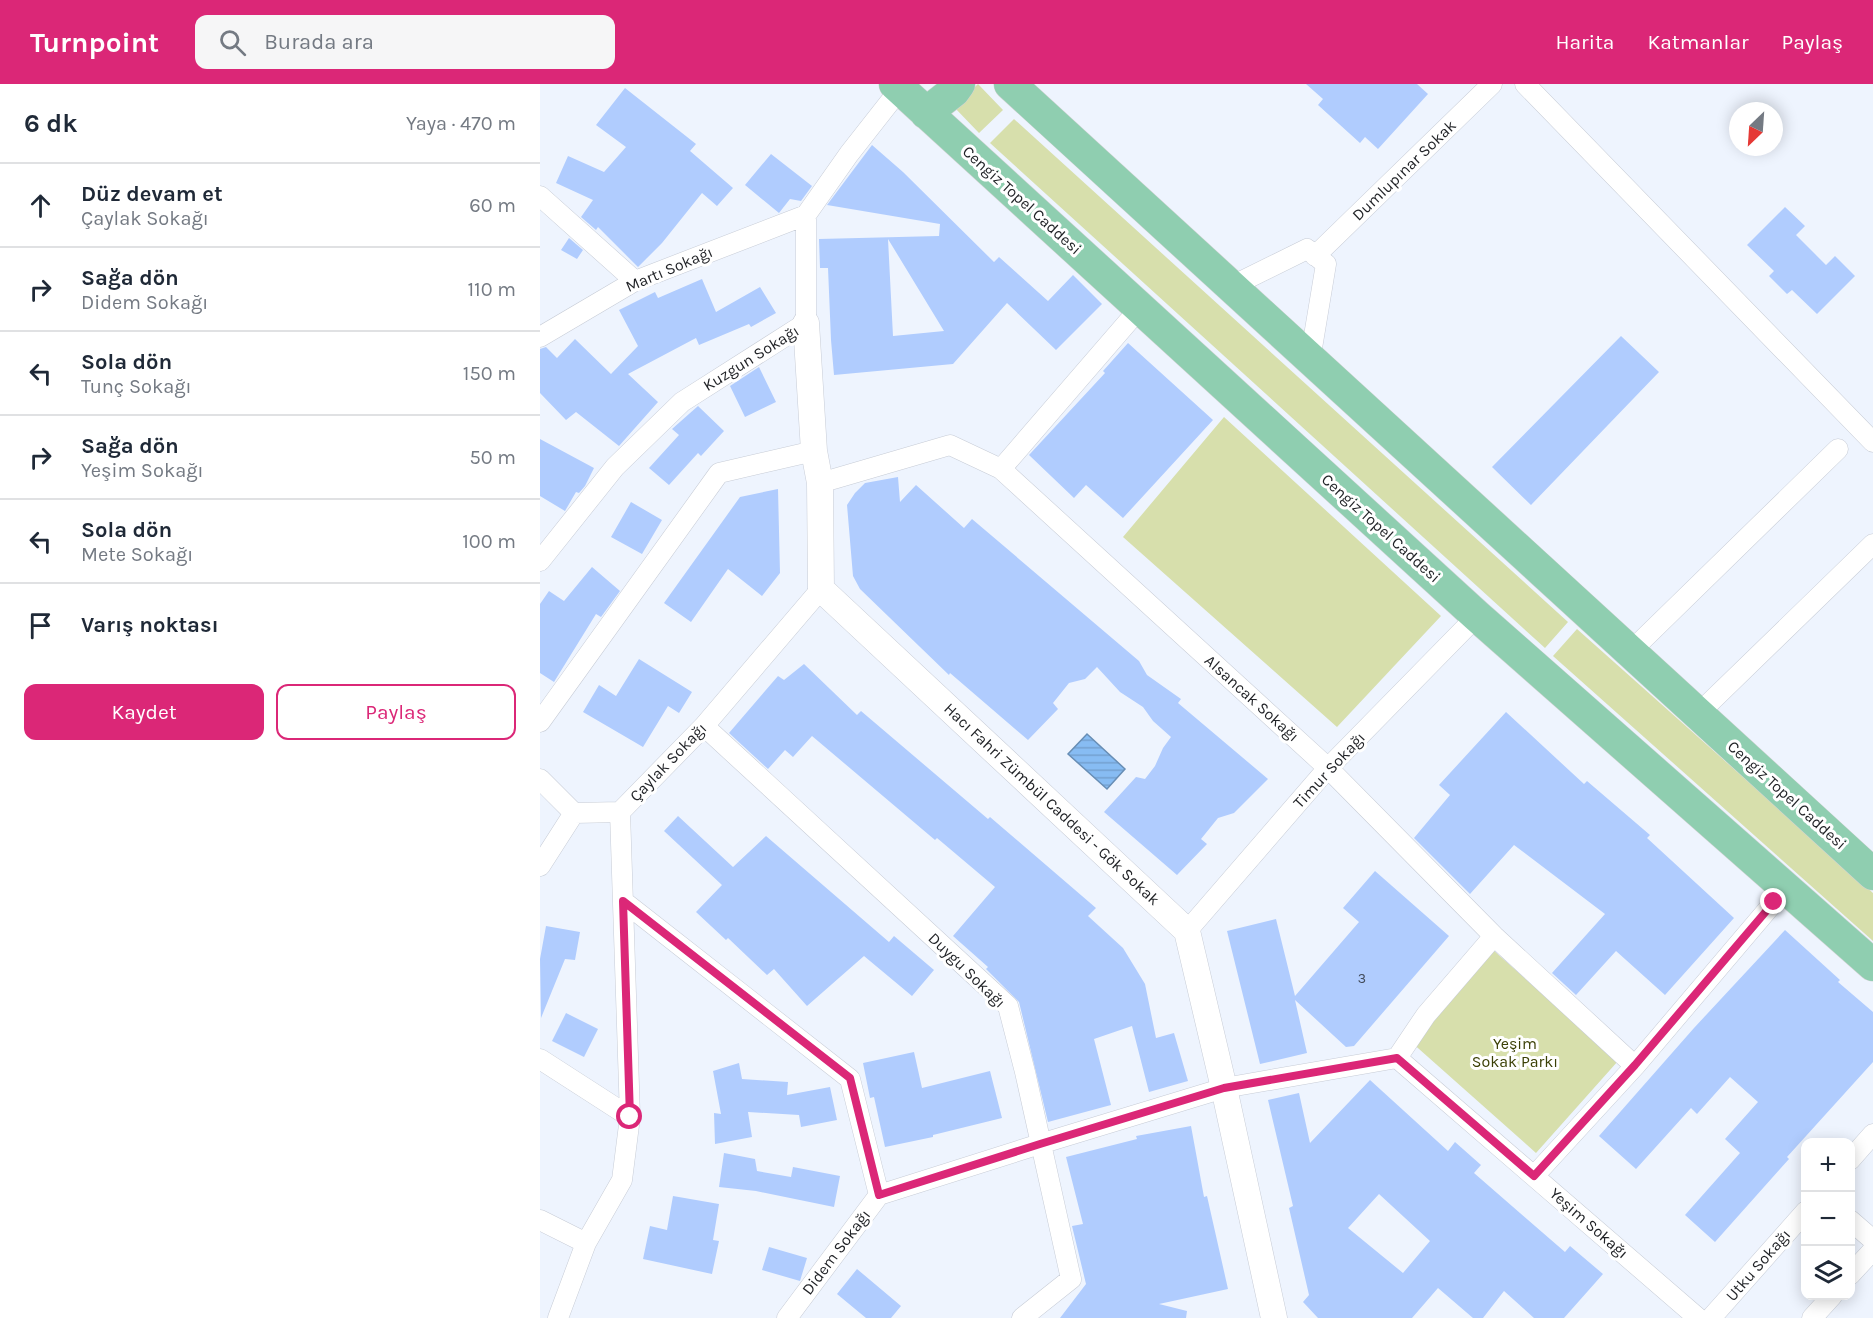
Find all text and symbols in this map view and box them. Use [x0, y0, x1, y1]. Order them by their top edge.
search box [195, 15, 615, 69]
text: Turnpoint [30, 26, 159, 59]
icon: search [216, 26, 249, 59]
text: Burada ara [264, 29, 374, 55]
text: Harita [1556, 30, 1614, 54]
text: Katmanlar [1647, 30, 1749, 54]
text: Paylaş [1782, 30, 1843, 54]
north arrow [1729, 102, 1783, 156]
text: 6 dk [24, 108, 78, 139]
text: Yaya · 470 m [406, 112, 516, 135]
street label: Dumlupınar Sokak [1348, 116, 1460, 224]
street label: Cengiz Topel Caddesi [959, 142, 1085, 258]
text: Düz devam et [81, 181, 223, 207]
icon: ahead [24, 189, 57, 222]
text: 60 m [469, 194, 516, 217]
text: Çaylak Sokağı [81, 207, 209, 230]
street label: Martı Sokağı [623, 242, 715, 296]
text: Sağa dön [81, 265, 179, 291]
icon: right [24, 273, 57, 306]
text: 110 m [467, 278, 516, 301]
text: Didem Sokağı [81, 291, 208, 314]
street label: Kuzgun Sokağı [700, 321, 802, 395]
text: Sola dön [81, 349, 172, 375]
icon: left [24, 357, 57, 390]
text: 150 m [463, 362, 516, 385]
text: Tunç Sokağı [81, 375, 191, 398]
text: Sağa dön [81, 433, 179, 459]
icon: right [24, 441, 57, 474]
text: 50 m [469, 446, 516, 469]
text: Yeşim Sokağı [81, 459, 203, 482]
street label: Cengiz Topel Caddesi [1318, 470, 1444, 586]
text: Sola dön [81, 517, 172, 543]
icon: left [24, 525, 57, 558]
text: 100 m [462, 530, 516, 553]
text: Mete Sokağı [81, 543, 193, 566]
icon: arrive [24, 609, 57, 642]
text: Varış noktası [81, 612, 219, 638]
street label: Alsancak Sokağı [1201, 651, 1303, 745]
button: Kaydet [24, 684, 264, 740]
button: Paylaş [276, 684, 516, 740]
street label: Hacı Fahri Zümbül Caddesi - Gök Sokak [940, 699, 1164, 909]
street label: Çaylak Sokağı [626, 719, 710, 805]
street label: Timur Sokağı [1289, 728, 1369, 812]
street label: Cengiz Topel Caddesi [1724, 737, 1850, 853]
route end [1760, 888, 1786, 914]
street label: Duygu Sokağı [924, 928, 1010, 1012]
house number: 3 [1358, 970, 1366, 987]
park label: Yeşim Sokak Parkı [1472, 1034, 1558, 1071]
route start [616, 1103, 642, 1129]
map controls [1801, 1138, 1855, 1300]
button: + [1801, 1138, 1855, 1192]
street label: Yeşim Sokağı [1546, 1184, 1632, 1262]
button: − [1801, 1192, 1855, 1246]
street label: Didem Sokağı [798, 1206, 874, 1298]
street label: Utku Sokağı [1722, 1225, 1794, 1305]
button: layers [1801, 1246, 1855, 1300]

